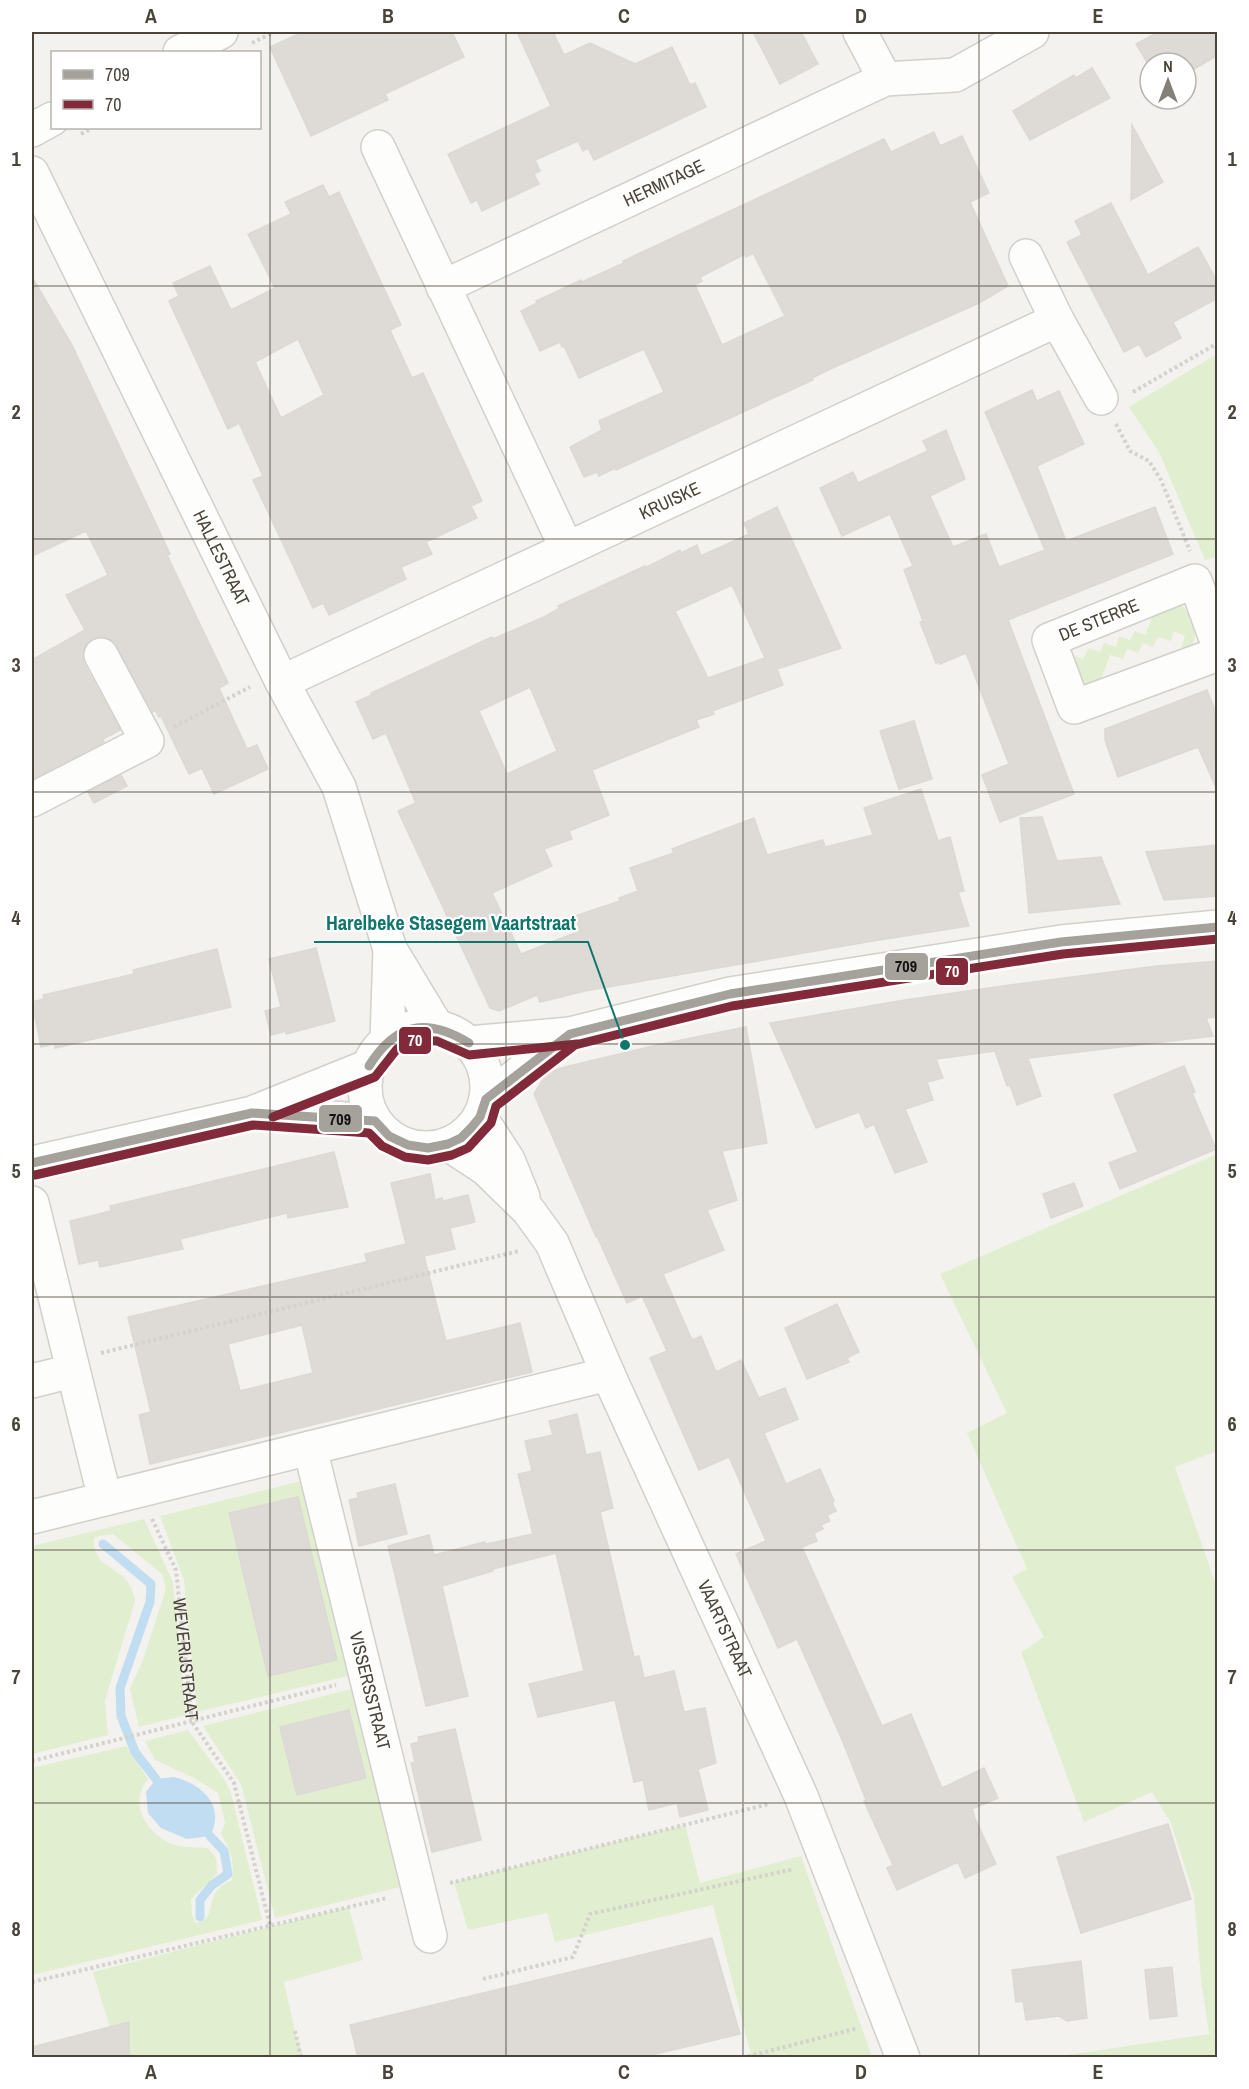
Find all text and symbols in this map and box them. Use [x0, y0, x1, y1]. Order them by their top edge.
text: A [145, 2, 157, 29]
text: B [382, 2, 394, 29]
text: C [618, 2, 630, 29]
text: D [855, 2, 867, 29]
text: E [1093, 2, 1104, 29]
legend [51, 51, 261, 129]
north arrow [1138, 51, 1198, 111]
text: N [1163, 55, 1173, 77]
text: 709 [105, 62, 130, 87]
text: 70 [105, 92, 121, 117]
text: 1 [11, 145, 21, 172]
text: 1 [1227, 145, 1237, 172]
street label: HERMITAGE [619, 153, 708, 212]
text: 2 [11, 398, 21, 425]
text: 2 [1227, 398, 1237, 425]
street label: KRUISKE [635, 475, 704, 525]
street label: HALLESTRAAT [187, 506, 256, 610]
street label: DE STERRE [1055, 592, 1143, 647]
text: 3 [11, 651, 21, 678]
text: 3 [1227, 651, 1237, 678]
text: 4 [11, 904, 21, 931]
callout: Harelbeke Stasegem Vaartstraat [314, 904, 588, 942]
text: 4 [1227, 904, 1237, 931]
text: Harelbeke Stasegem Vaartstraat [326, 909, 576, 936]
line badge: 709 [884, 952, 929, 981]
text: 709 [895, 955, 917, 977]
line badge: 70 [935, 957, 969, 986]
text: 70 [945, 960, 959, 982]
line badge: 70 [398, 1026, 432, 1055]
text: 70 [408, 1029, 422, 1051]
line badge: 709 [318, 1104, 363, 1133]
text: 709 [329, 1108, 351, 1130]
text: 5 [11, 1157, 21, 1184]
text: 5 [1227, 1157, 1237, 1184]
text: 6 [11, 1410, 21, 1437]
text: 6 [1227, 1410, 1237, 1437]
street label: VAARTSTRAAT [692, 1576, 758, 1682]
street label: WEVERIJSTRAAT [167, 1597, 205, 1722]
street label: VISSERSSTRAAT [344, 1629, 397, 1753]
text: 7 [11, 1663, 21, 1690]
text: 7 [1227, 1663, 1237, 1690]
text: 8 [11, 1915, 21, 1942]
text: 8 [1227, 1915, 1237, 1942]
text: A [145, 2058, 157, 2085]
text: B [382, 2058, 394, 2085]
text: C [618, 2058, 630, 2085]
text: D [855, 2058, 867, 2085]
text: E [1093, 2058, 1104, 2085]

